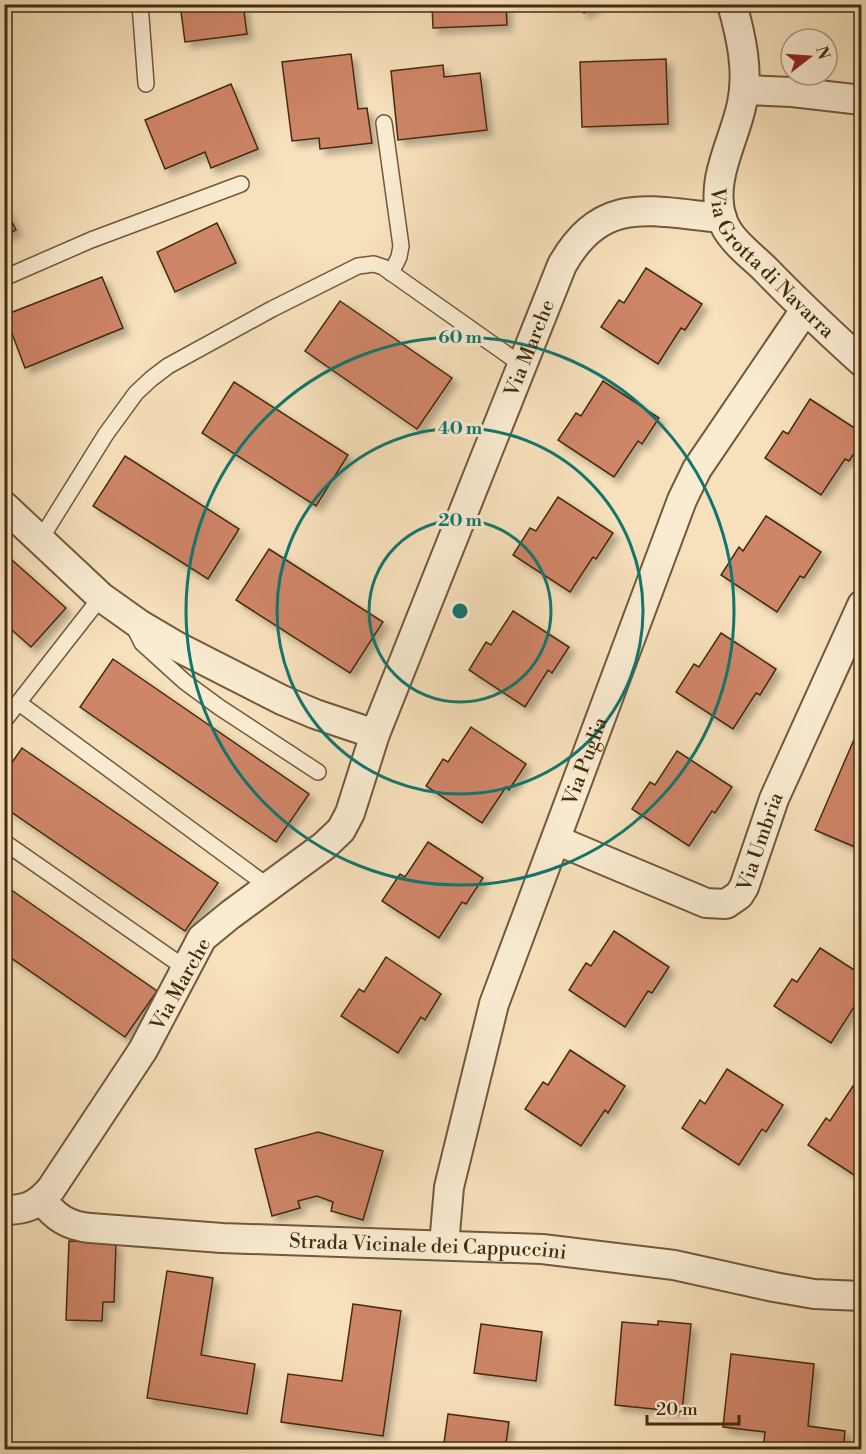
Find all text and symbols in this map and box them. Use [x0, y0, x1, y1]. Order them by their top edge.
north arrow [779, 27, 839, 87]
text: N [811, 44, 834, 62]
street label: Via Grotta di Navarra [704, 186, 840, 345]
street label: Via Marche [499, 296, 561, 401]
text: 60 m [438, 326, 482, 349]
text: 40 m [438, 417, 483, 440]
text: 20 m [438, 509, 482, 532]
centre of rings [450, 601, 470, 621]
street label: Via Puglia [558, 713, 614, 810]
street label: Via Umbria [732, 788, 790, 896]
street label: Via Marche [145, 934, 217, 1036]
street label: Strada Vicinale dei Cappuccini [289, 1229, 568, 1266]
scale bar [647, 1388, 738, 1426]
text: 20 m [656, 1398, 698, 1421]

